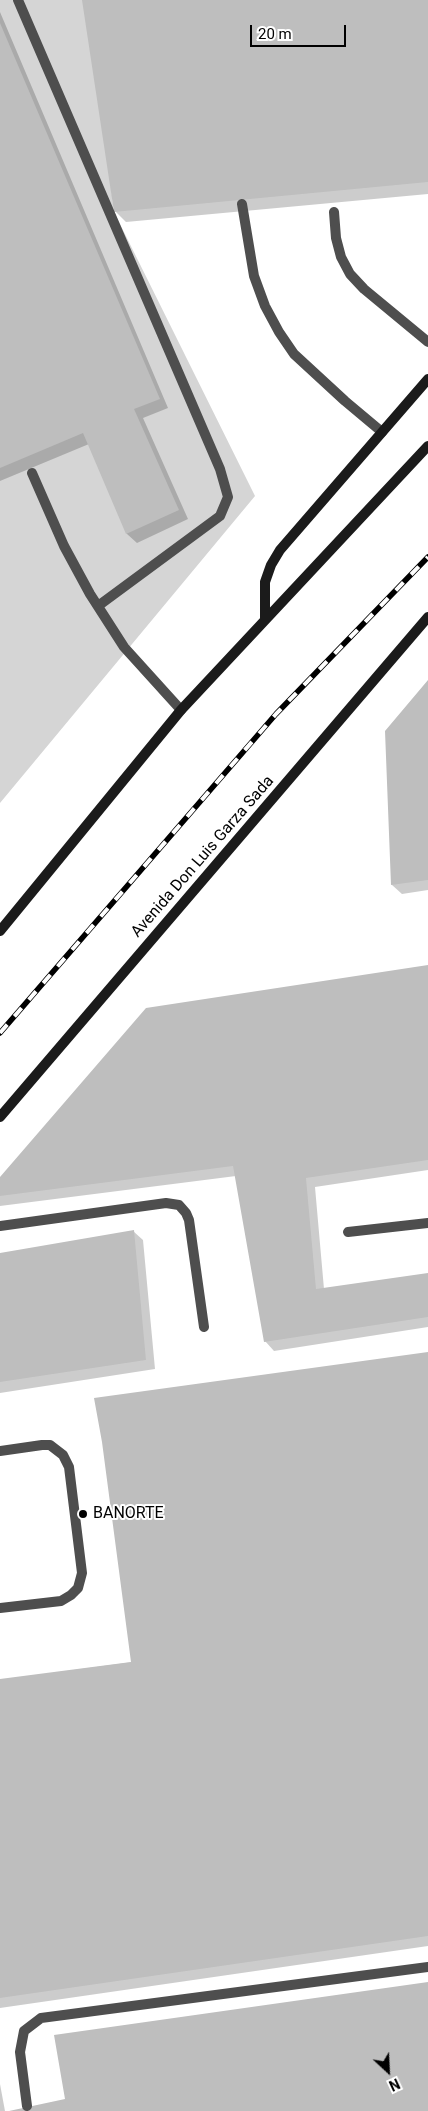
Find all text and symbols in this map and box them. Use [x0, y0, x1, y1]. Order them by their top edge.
scale bar [253, 15, 349, 47]
text: 20 m [258, 25, 292, 43]
street label: Avenida Don Luis Garza Sada [128, 772, 278, 942]
place label: BANORTE [93, 1504, 164, 1524]
marker: BANORTE [77, 1508, 89, 1520]
north arrow [363, 2046, 413, 2096]
text: N [386, 2075, 402, 2094]

